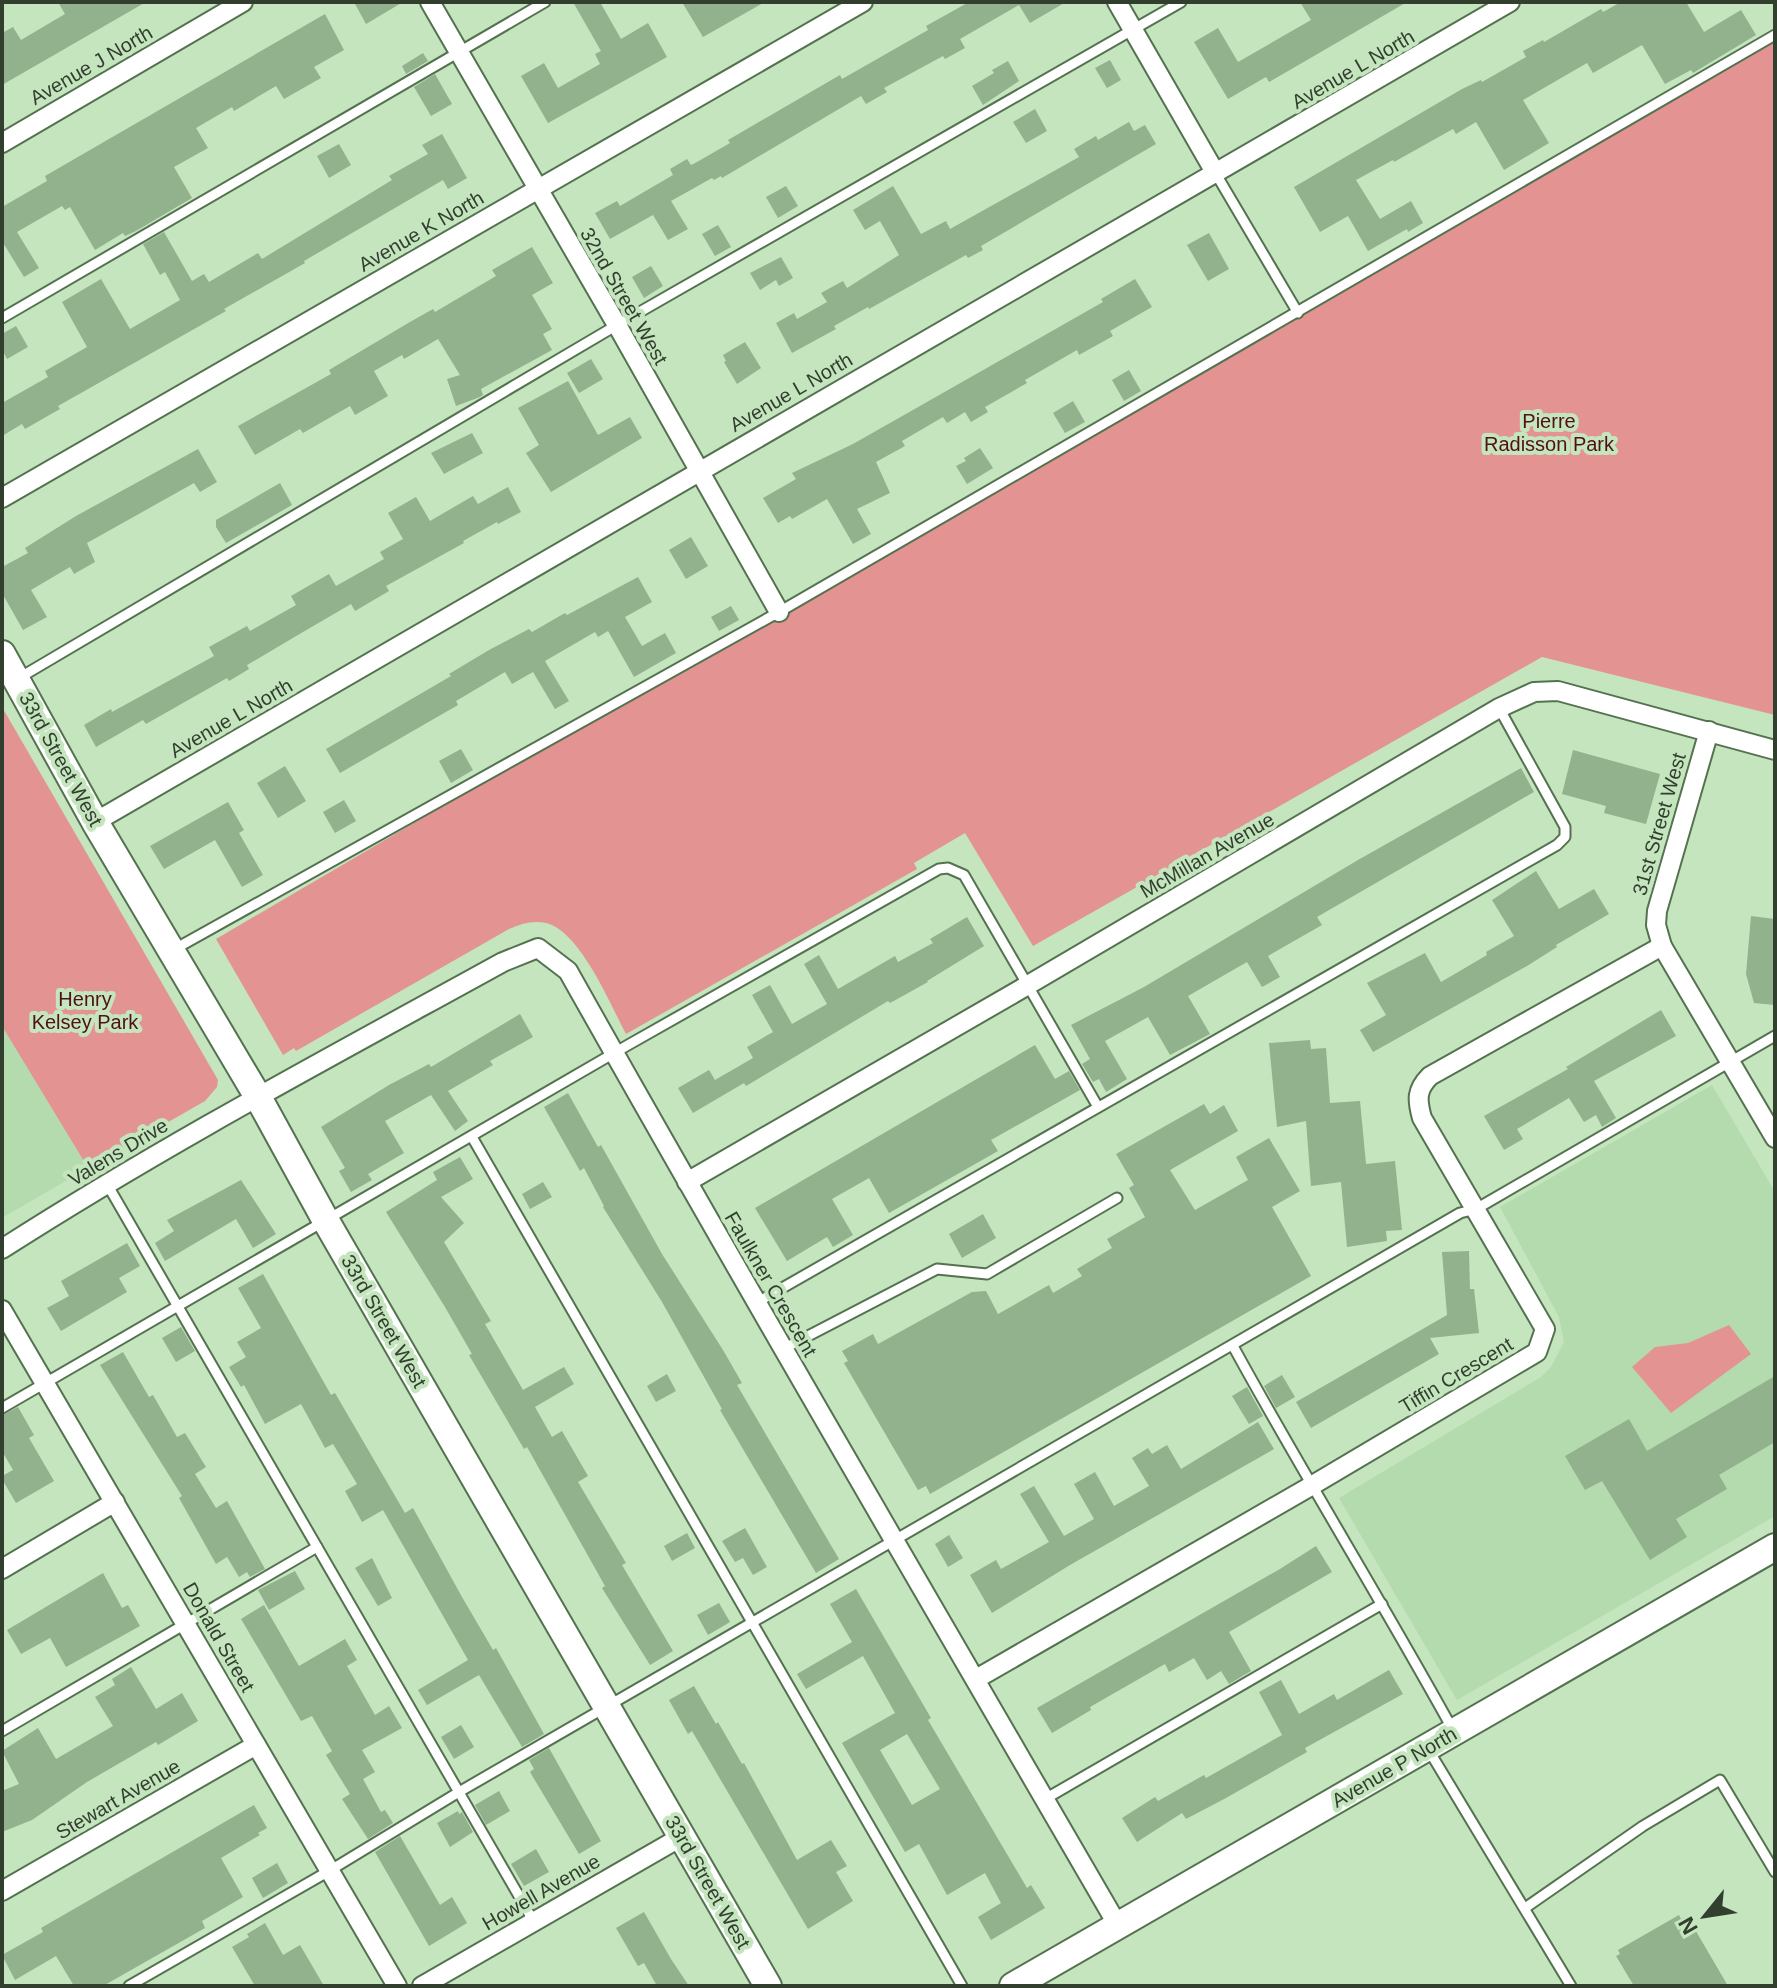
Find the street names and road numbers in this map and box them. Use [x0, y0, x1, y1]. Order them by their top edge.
street label: Avenue J North [26, 21, 156, 109]
street label: Avenue L North [1288, 25, 1418, 113]
street label: Avenue K North [355, 186, 487, 276]
street label: 32nd Street West [576, 224, 672, 369]
street label: Avenue L North [726, 348, 856, 436]
street label: Avenue L North [166, 674, 296, 762]
street label: 33rd Street West [15, 688, 107, 830]
street label: 31st Street West [1628, 750, 1690, 898]
street label: McMillan Avenue [1136, 808, 1278, 902]
street label: Valens Drive [64, 1114, 172, 1190]
street label: Faulkner Crescent [721, 1208, 822, 1361]
street label: 33rd Street West [337, 1251, 431, 1392]
street label: Tiffin Crescent [1396, 1332, 1517, 1417]
street label: Donald Street [179, 1579, 259, 1696]
street label: Avenue P North [1328, 1722, 1460, 1812]
street label: Stewart Avenue [52, 1755, 184, 1843]
street label: 33rd Street West [661, 1812, 755, 1953]
street label: Howell Avenue [478, 1849, 604, 1935]

